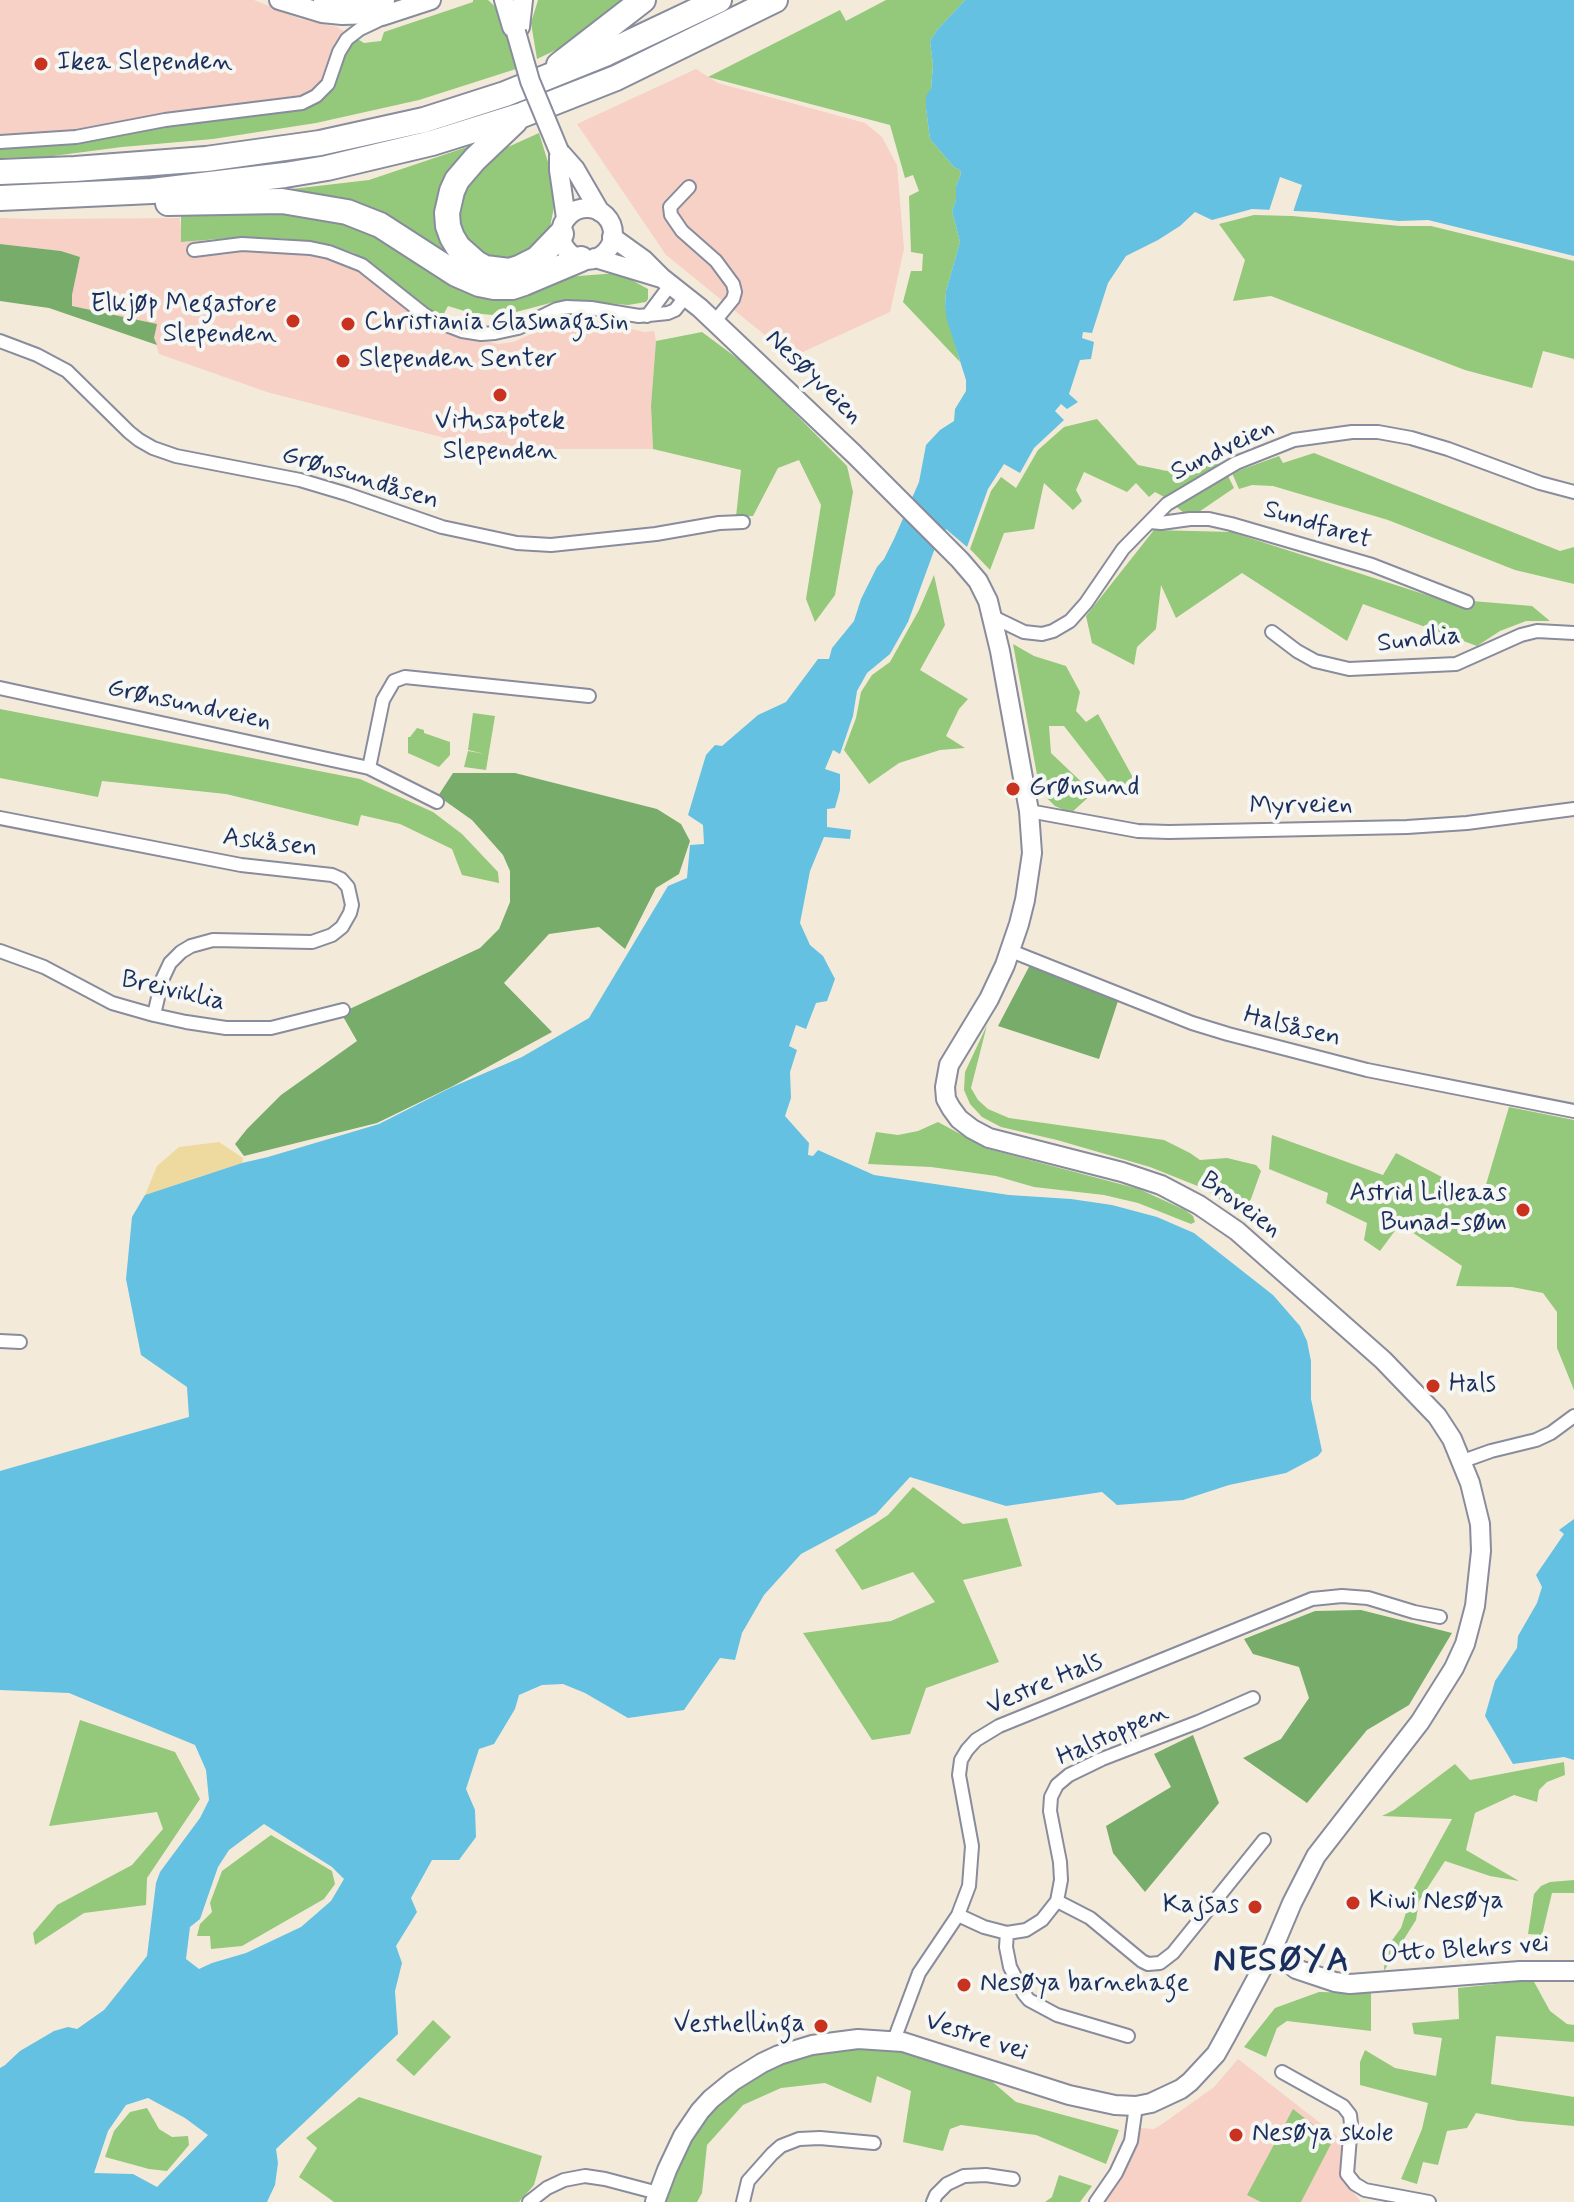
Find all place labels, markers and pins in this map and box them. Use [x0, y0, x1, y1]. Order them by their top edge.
place label: Ikea Slependen [57, 48, 233, 80]
marker: Ikea Slependen [32, 55, 50, 73]
place label: Elkjøp Megastore Slependen [91, 290, 277, 352]
place label: Christiania Glasmagasin [364, 308, 628, 340]
marker: Elkjøp Megastore Slependen [284, 312, 302, 330]
marker: Christiania Glasmagasin [339, 315, 357, 333]
place label: Slependen Senter [359, 345, 557, 377]
marker: Slependen Senter [334, 352, 352, 370]
marker: Vitusapotek Slependen [491, 386, 509, 404]
place label: Vitusapotek Slependen [435, 407, 565, 468]
place label: Grønsund [1029, 773, 1139, 805]
marker: Grønsund [1004, 780, 1022, 798]
place label: Astrid Lilleaas Bunad-søm [1349, 1179, 1507, 1240]
marker: Astrid Lilleaas Bunad-søm [1514, 1201, 1532, 1219]
place label: Hals [1449, 1370, 1496, 1402]
marker: Hals [1424, 1377, 1442, 1395]
place label: Kiwi Nesøya [1369, 1887, 1504, 1919]
place label: Kajsas [1163, 1891, 1239, 1923]
marker: Kiwi Nesøya [1344, 1894, 1362, 1912]
marker: Kajsas [1246, 1898, 1264, 1916]
place label: Nesøya barnehage [980, 1969, 1189, 2001]
marker: Nesøya barnehage [955, 1976, 973, 1994]
place label: Vesthellinga [674, 2010, 805, 2042]
marker: Vesthellinga [812, 2017, 830, 2035]
place label: Nesøya skole [1252, 2119, 1394, 2151]
marker: Nesøya skole [1227, 2126, 1245, 2144]

